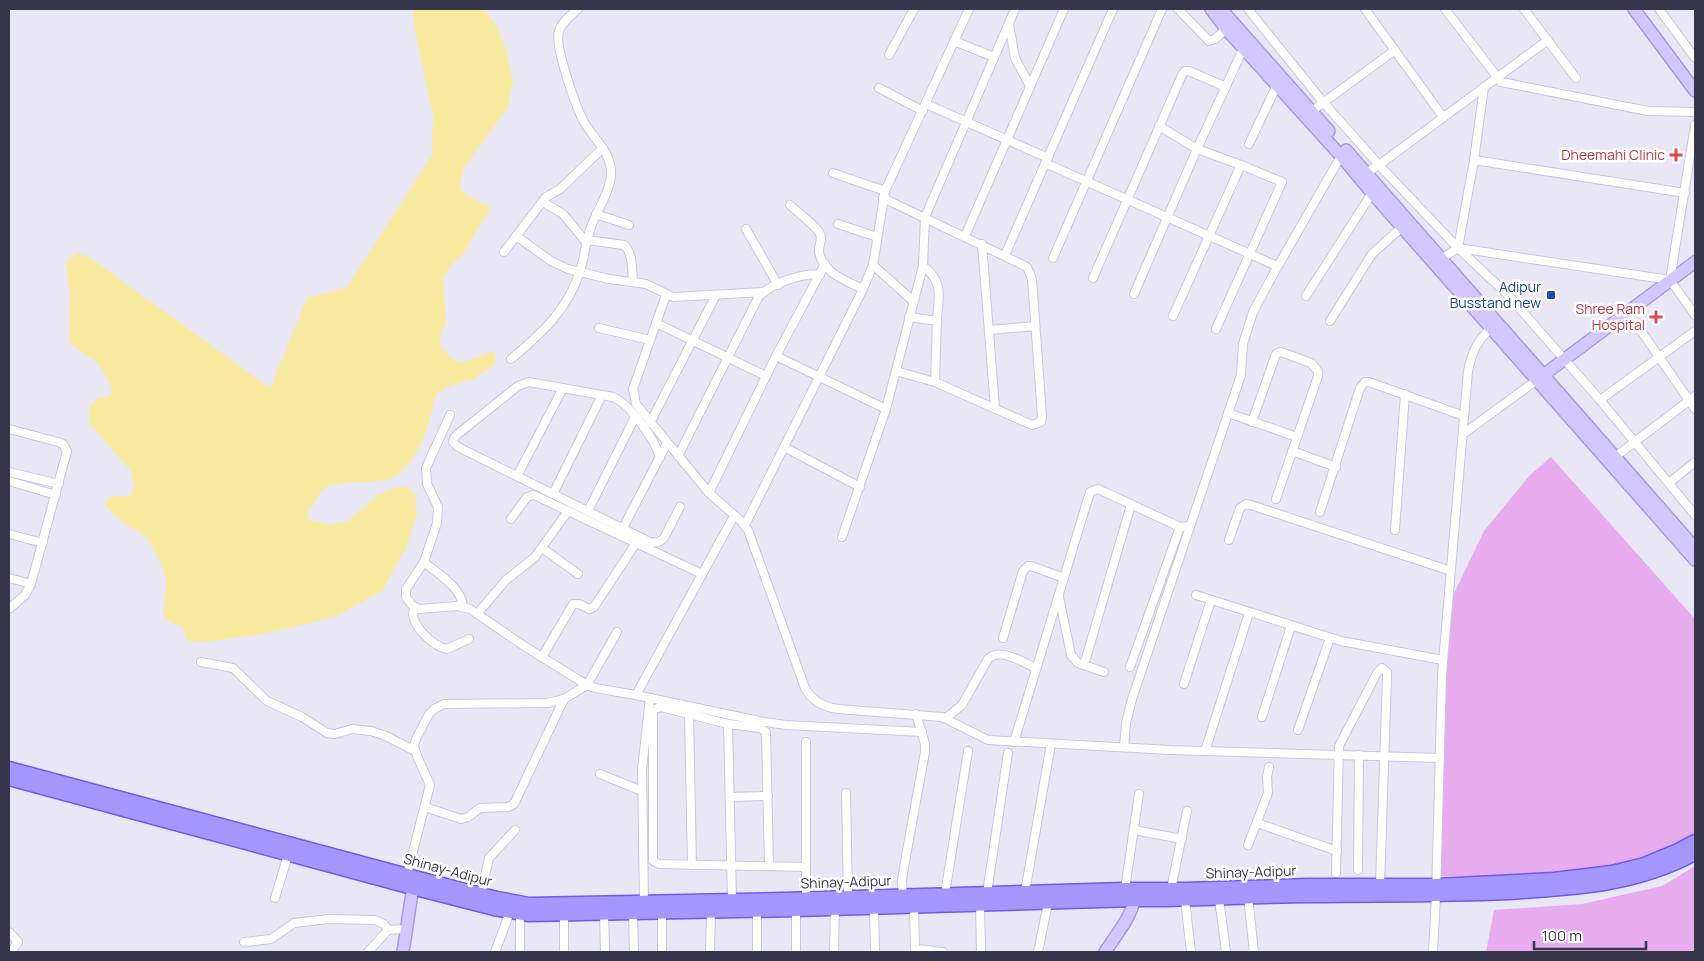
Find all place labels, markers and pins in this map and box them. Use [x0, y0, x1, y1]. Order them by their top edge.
place label: Dheemahi Clinic [1561, 145, 1665, 164]
marker: Dheemahi Clinic [1669, 148, 1683, 162]
place label: Adipur Busstand new [1450, 277, 1541, 312]
marker: Adipur Busstand new [1545, 289, 1557, 301]
place label: Shree Ram Hospital [1576, 299, 1645, 334]
marker: Shree Ram Hospital [1649, 310, 1663, 324]

